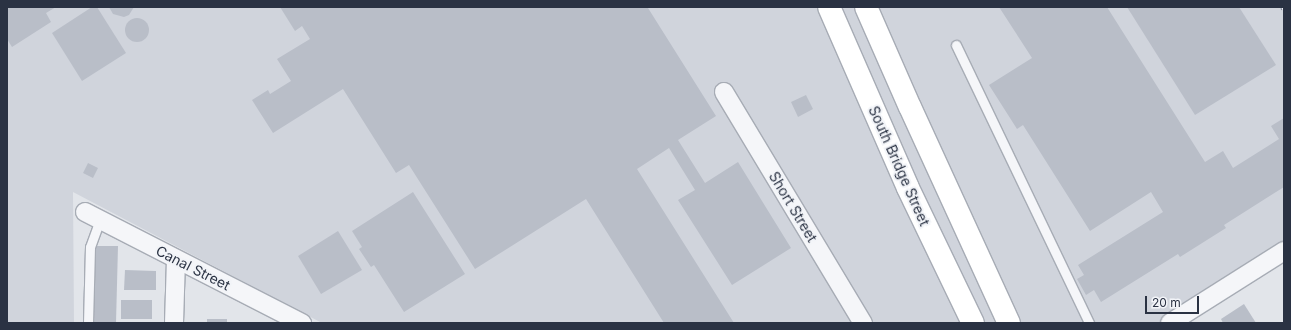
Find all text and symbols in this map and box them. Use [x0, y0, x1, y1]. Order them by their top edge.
street label: South Bridge Street [865, 104, 933, 228]
street label: Short Street [765, 169, 821, 245]
street label: Canal Street [153, 242, 233, 294]
scale bar [1147, 288, 1201, 314]
text: 20 m [1152, 295, 1181, 310]

